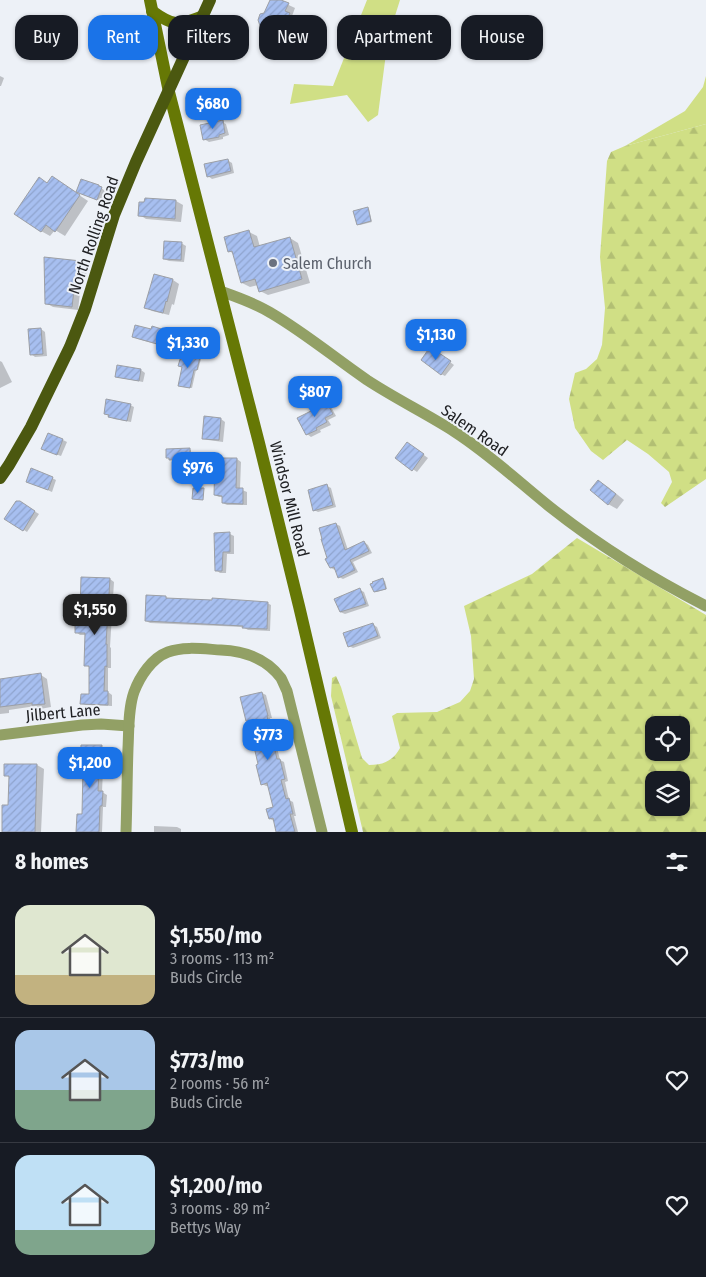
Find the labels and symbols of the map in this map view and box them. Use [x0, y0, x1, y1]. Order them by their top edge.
pin: $680 [183, 88, 243, 130]
street label: North Rolling Road [64, 174, 123, 297]
place label: Salem Church [283, 254, 372, 273]
marker: Salem Church [267, 257, 279, 269]
pin: $1,130 [395, 318, 477, 361]
pin: $1,330 [147, 326, 229, 369]
pin: $807 [285, 376, 345, 418]
street label: Salem Road [438, 401, 512, 460]
street label: Windsor Mill Road [266, 439, 313, 559]
pin: $976 [168, 452, 228, 494]
pin: $1,550 [54, 594, 136, 636]
street label: Jilbert Lane [25, 700, 101, 725]
pin: $773 [238, 718, 298, 761]
pin: $1,200 [49, 746, 131, 789]

